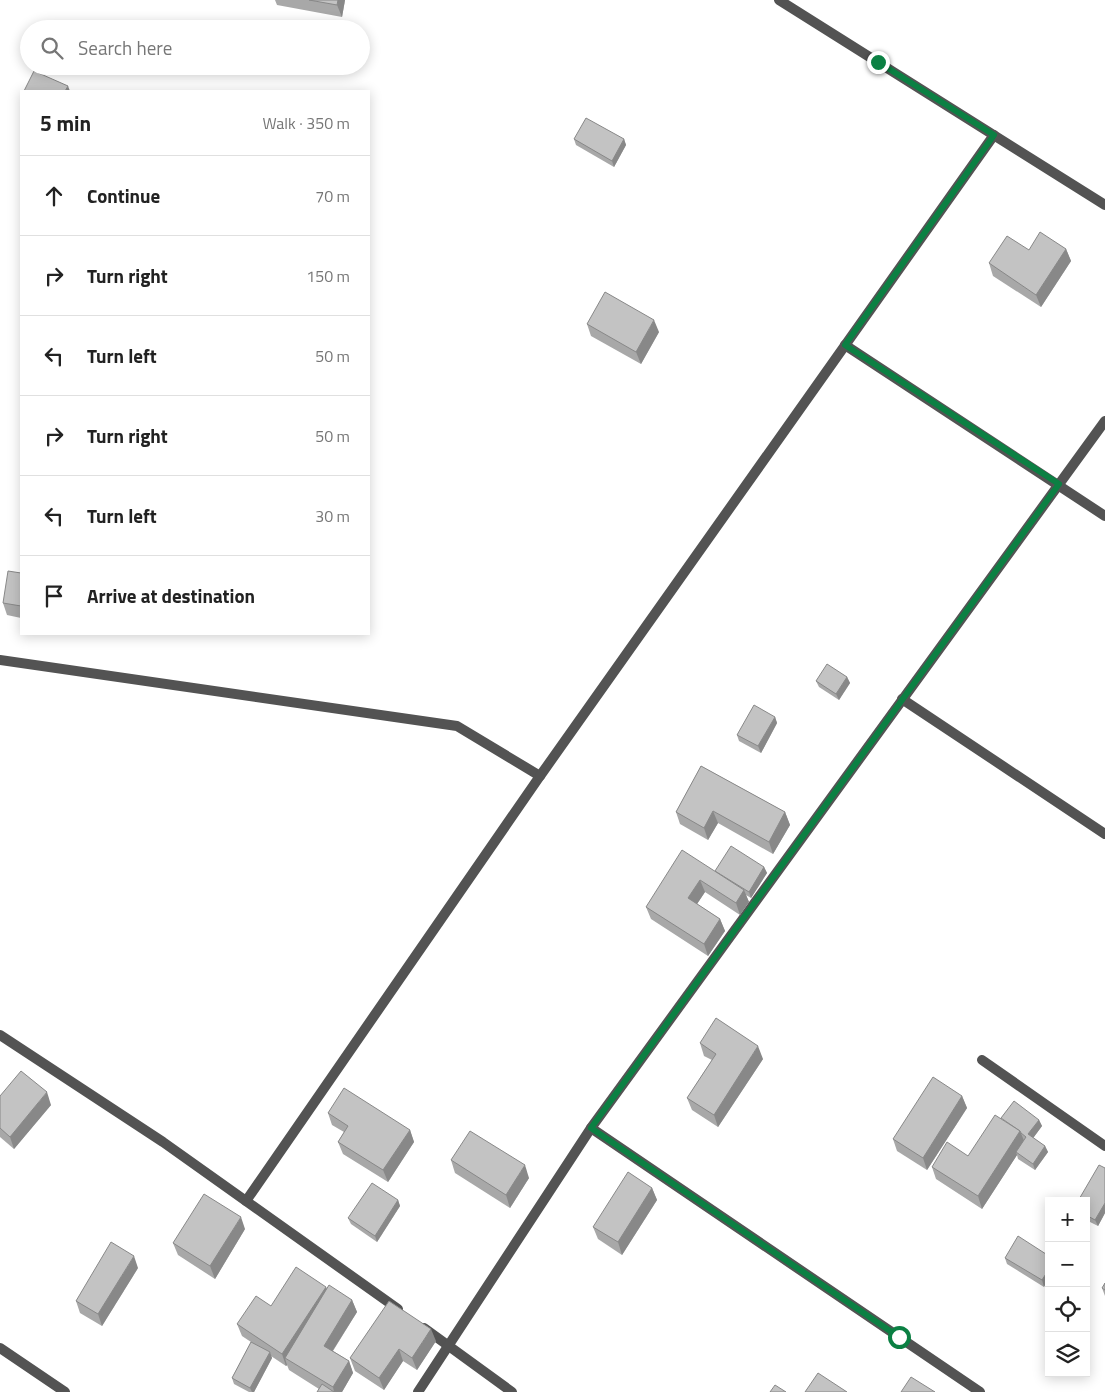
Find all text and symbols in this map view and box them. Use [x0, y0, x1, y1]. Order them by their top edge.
search box [20, 20, 370, 75]
text: Search here [78, 33, 172, 62]
icon: search [38, 34, 66, 62]
route end [867, 51, 890, 74]
text: 5 min [40, 107, 91, 139]
text: Walk · 350 m [262, 111, 350, 135]
text: Continue [87, 181, 160, 210]
icon: ahead [40, 182, 68, 210]
text: 70 m [315, 184, 350, 208]
text: Turn right [87, 261, 168, 290]
icon: right [40, 262, 68, 290]
text: 150 m [306, 264, 350, 288]
text: Turn left [87, 341, 157, 370]
icon: left [40, 342, 68, 370]
text: 50 m [315, 344, 350, 368]
text: Turn right [87, 421, 168, 450]
icon: right [40, 422, 68, 450]
text: 50 m [315, 424, 350, 448]
text: Turn left [87, 501, 157, 530]
icon: left [40, 502, 68, 530]
text: 30 m [315, 504, 350, 528]
text: Arrive at destination [87, 581, 255, 610]
icon: arrive [40, 582, 68, 610]
map controls [1045, 1197, 1090, 1377]
button: + [1045, 1197, 1090, 1242]
button: − [1045, 1242, 1090, 1287]
button: locate [1045, 1287, 1090, 1332]
route start [888, 1326, 911, 1349]
button: layers [1045, 1332, 1090, 1377]

